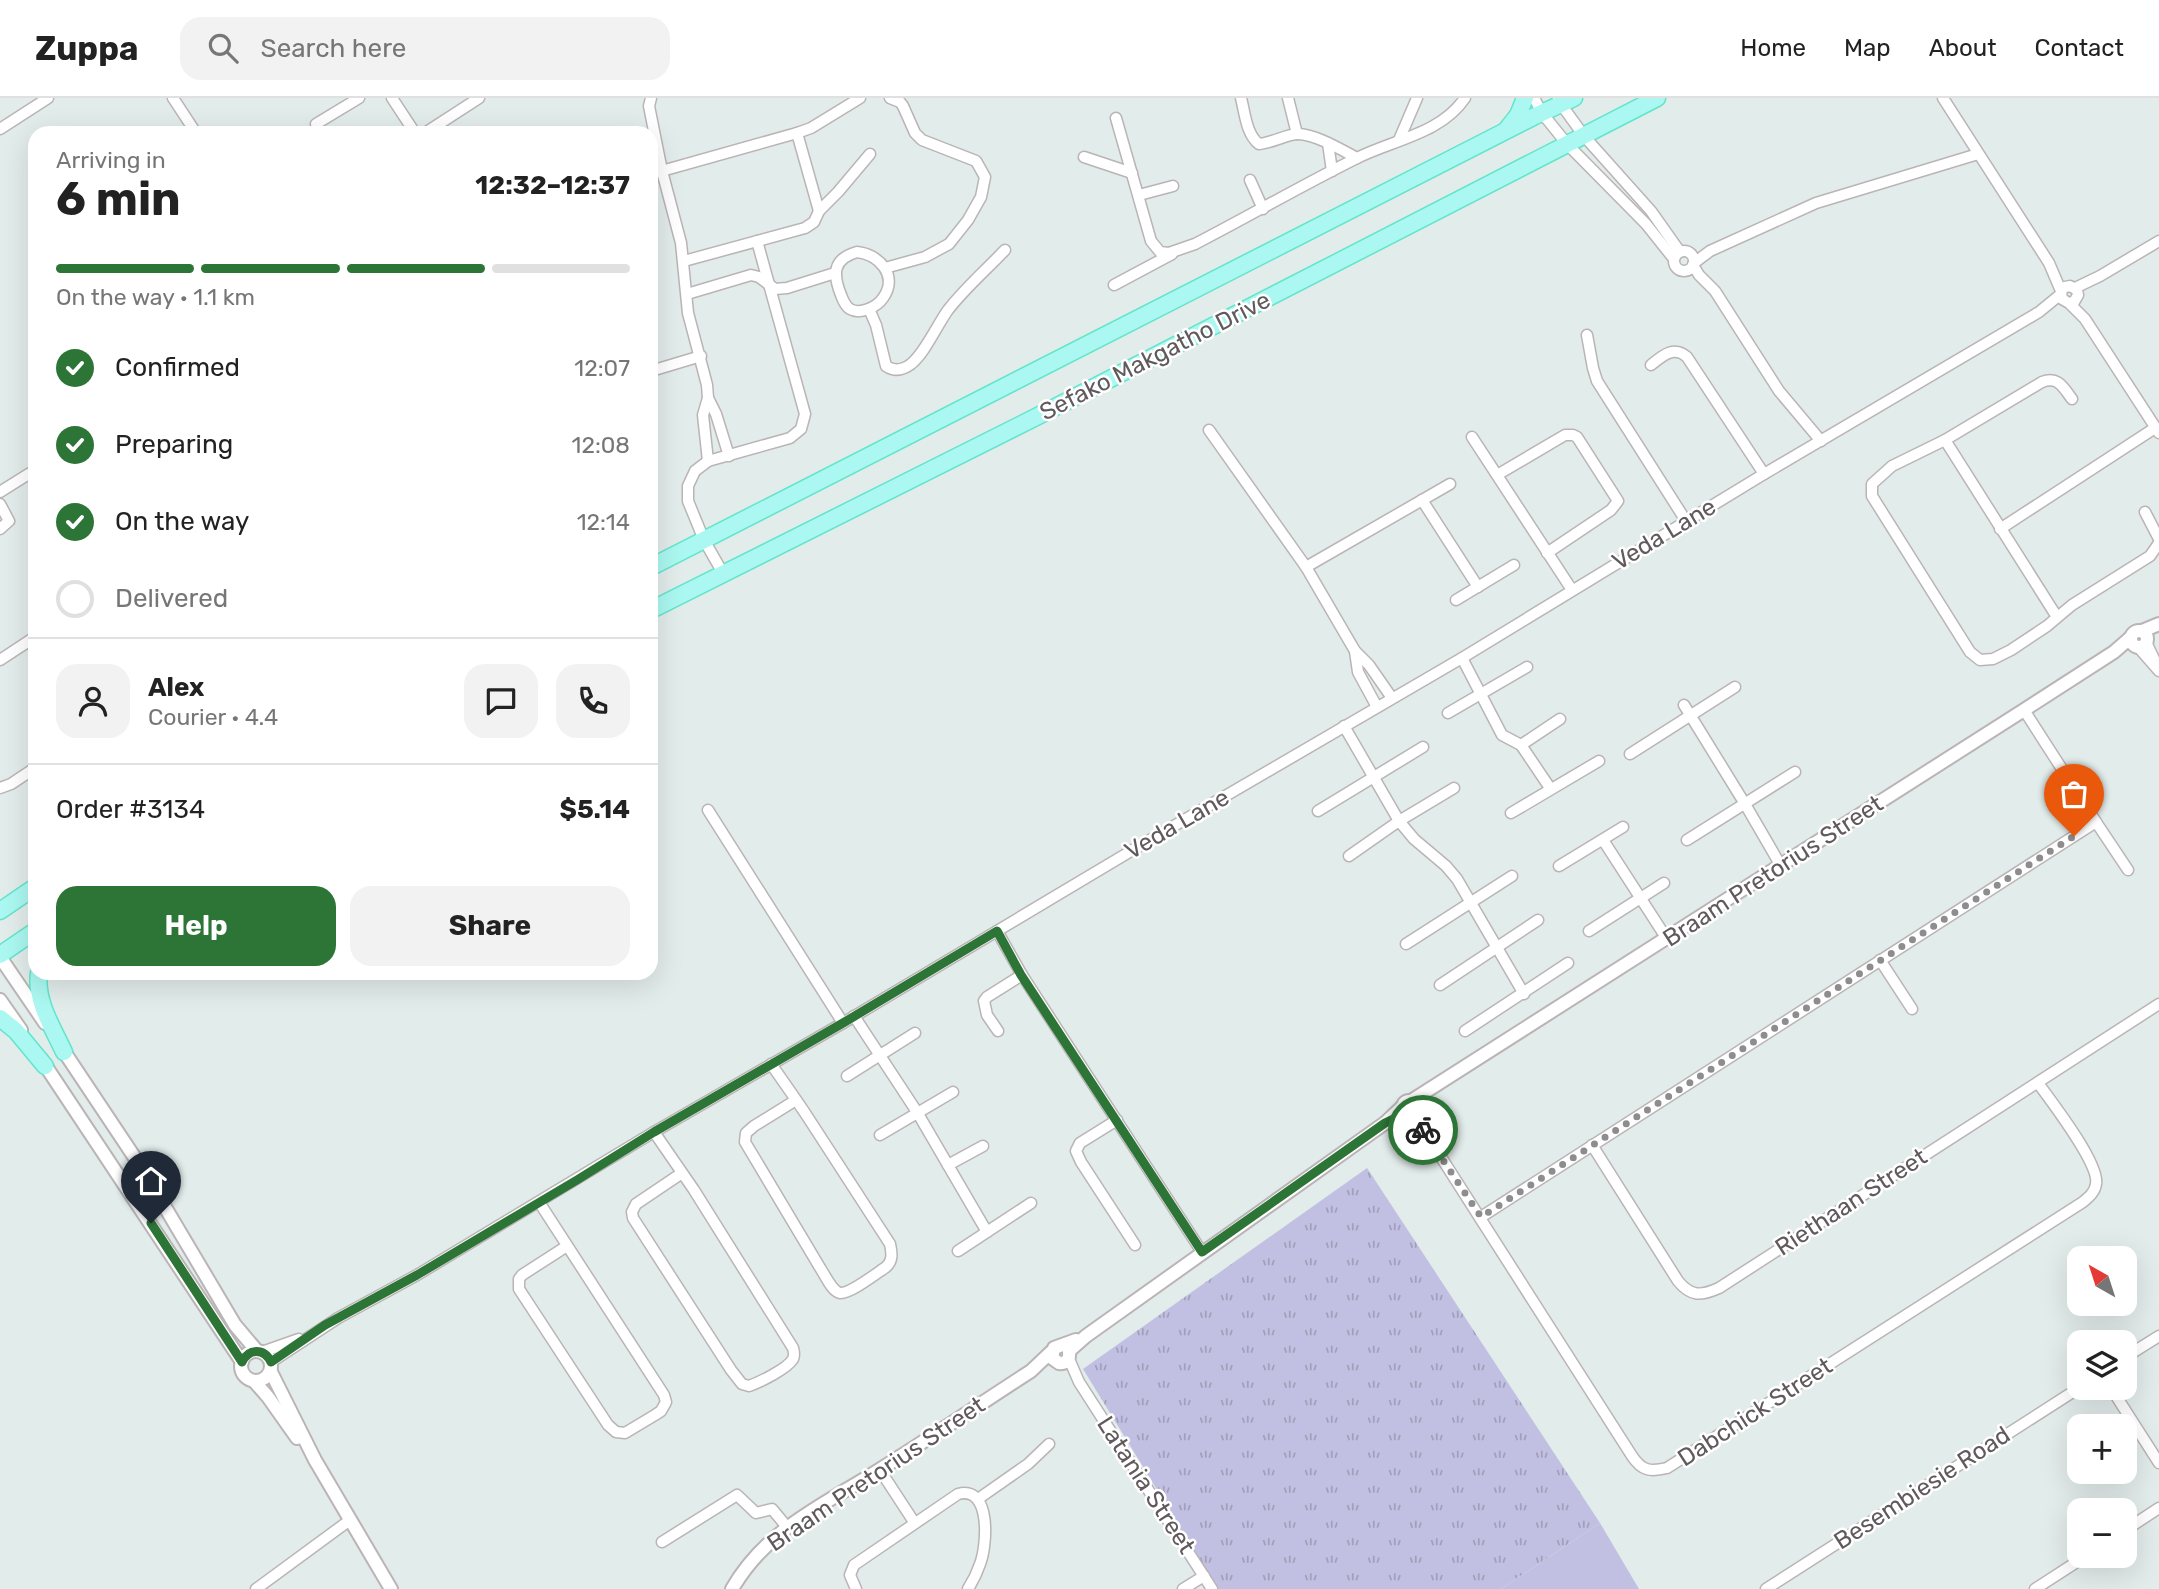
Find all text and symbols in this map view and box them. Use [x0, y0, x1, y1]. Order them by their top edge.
search box [180, 17, 670, 80]
text: Zuppa [35, 29, 138, 68]
icon: search [204, 29, 242, 67]
text: Search here [260, 33, 406, 64]
text: Home [1740, 34, 1806, 62]
text: Map [1844, 34, 1891, 62]
text: About [1929, 34, 1997, 62]
text: Contact [2035, 34, 2124, 62]
text: Arriving in [56, 146, 166, 174]
text: 12:32–12:37 [475, 170, 630, 201]
text: 6 min [56, 172, 181, 227]
text: On the way · 1.1 km [56, 283, 255, 311]
street label: Sefako Makgatho Drive [1035, 286, 1275, 426]
icon: check [56, 349, 94, 387]
text: Confirmed [115, 352, 240, 383]
text: 12:07 [574, 354, 630, 382]
icon: check [56, 426, 94, 464]
text: Preparing [115, 429, 233, 460]
text: 12:08 [572, 431, 630, 459]
street label: Veda Lane [1607, 492, 1721, 576]
icon: check [56, 503, 94, 541]
text: On the way [115, 506, 249, 537]
text: 12:14 [577, 508, 630, 536]
text: Delivered [115, 583, 228, 614]
button: person [56, 664, 130, 738]
button: chat [464, 664, 538, 738]
button: phone [556, 664, 630, 738]
text: Alex [148, 672, 204, 703]
text: Courier · 4.4 [148, 703, 278, 731]
pin [2044, 764, 2104, 836]
icon: bag [2055, 775, 2093, 813]
street label: Veda Lane [1120, 783, 1234, 865]
street label: Braam Pretorius Street [1658, 789, 1888, 953]
text: Order #3134 [56, 794, 205, 825]
text: $5.14 [560, 794, 630, 825]
button: Help [56, 886, 336, 966]
button: Share [350, 886, 630, 966]
courier [1388, 1095, 1458, 1165]
icon: bike [1404, 1111, 1442, 1149]
street label: Riethaan Street [1770, 1143, 1932, 1261]
pin [121, 1151, 181, 1223]
icon: home [132, 1162, 170, 1200]
north arrow [2067, 1246, 2137, 1316]
map controls [2067, 1246, 2137, 1568]
button: layers [2067, 1330, 2137, 1400]
street label: Dabchick Street [1673, 1352, 1837, 1472]
street label: Braam Pretorius Street [762, 1391, 990, 1557]
street label: Latania Street [1091, 1411, 1201, 1559]
button: + [2067, 1414, 2137, 1484]
street label: Besembiesie Road [1829, 1421, 2015, 1555]
button: − [2067, 1498, 2137, 1568]

